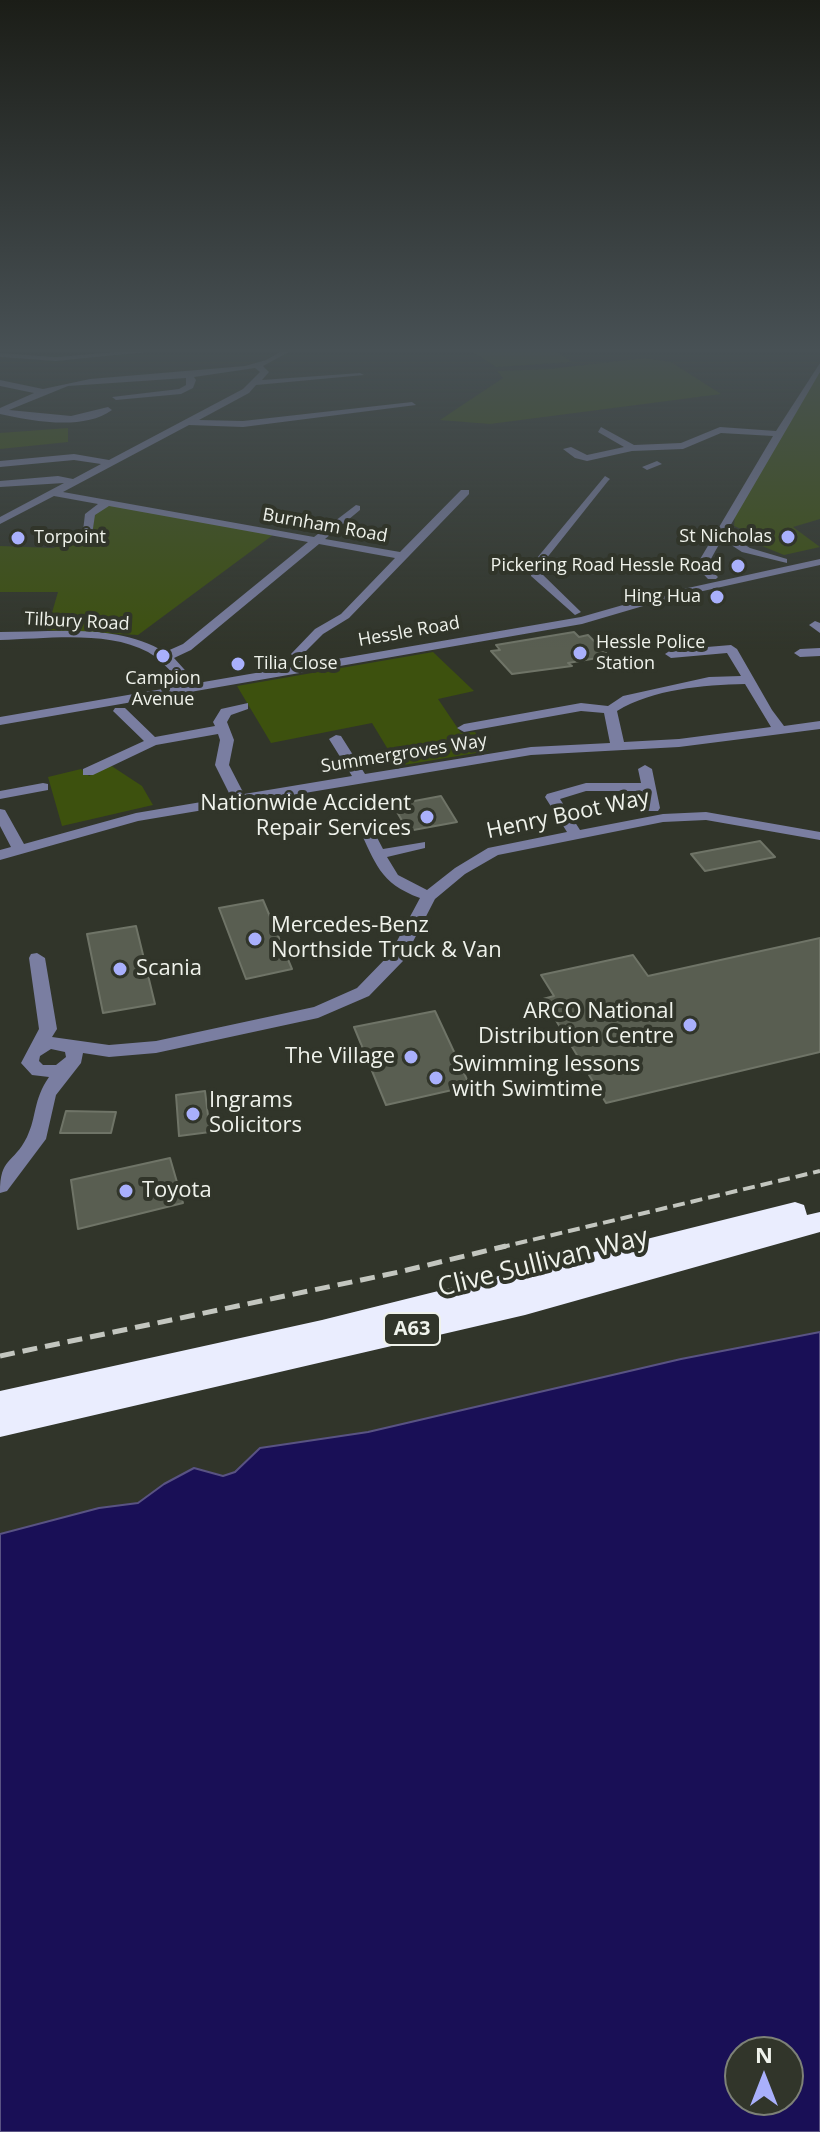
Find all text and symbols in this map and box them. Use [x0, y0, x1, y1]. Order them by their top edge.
street label: Burnham Road [261, 504, 389, 548]
place label: St Nicholas [679, 526, 772, 548]
place label: Torpoint [34, 527, 106, 549]
marker: St Nicholas [779, 528, 797, 546]
marker: Torpoint [9, 529, 27, 547]
place label: Pickering Road Hessle Road [491, 555, 722, 577]
marker: Pickering Road Hessle Road [729, 557, 747, 575]
place label: Hing Hua [623, 586, 701, 608]
marker: Hing Hua [708, 588, 726, 606]
street label: Tilbury Road [24, 608, 130, 636]
street label: Hessle Road [356, 612, 462, 652]
place label: Hessle Police Station [596, 632, 705, 674]
marker: Hessle Police Station [571, 644, 589, 662]
marker: Campion Avenue [154, 647, 172, 665]
place label: Tilia Close [254, 653, 338, 675]
marker: Tilia Close [229, 655, 247, 673]
place label: Campion Avenue [125, 668, 201, 710]
street label: Summergroves Way [320, 730, 488, 778]
street label: Henry Boot Way [484, 785, 652, 845]
place label: Nationwide Accident Repair Services [200, 791, 411, 842]
marker: Nationwide Accident Repair Services [418, 808, 436, 826]
place label: Mercedes-Benz Northside Truck & Van [271, 913, 502, 964]
marker: Mercedes-Benz Northside Truck & Van [246, 930, 264, 948]
place label: Scania [136, 956, 202, 982]
marker: Scania [111, 960, 129, 978]
place label: ARCO National Distribution Centre [478, 999, 674, 1050]
marker: ARCO National Distribution Centre [681, 1016, 699, 1034]
place label: The Village [285, 1044, 395, 1070]
marker: The Village [402, 1048, 420, 1066]
place label: Swimming lessons with Swimtime [452, 1052, 640, 1104]
marker: Swimming lessons with Swimtime [427, 1069, 445, 1087]
place label: Ingrams Solicitors [209, 1088, 302, 1140]
marker: Ingrams Solicitors [184, 1105, 202, 1123]
place label: Toyota [142, 1178, 212, 1204]
marker: Toyota [117, 1182, 135, 1200]
street label: Clive Sullivan Way [435, 1222, 651, 1304]
road number: A63 [384, 1313, 440, 1345]
north arrow [724, 2036, 804, 2116]
text: N [755, 2039, 773, 2069]

